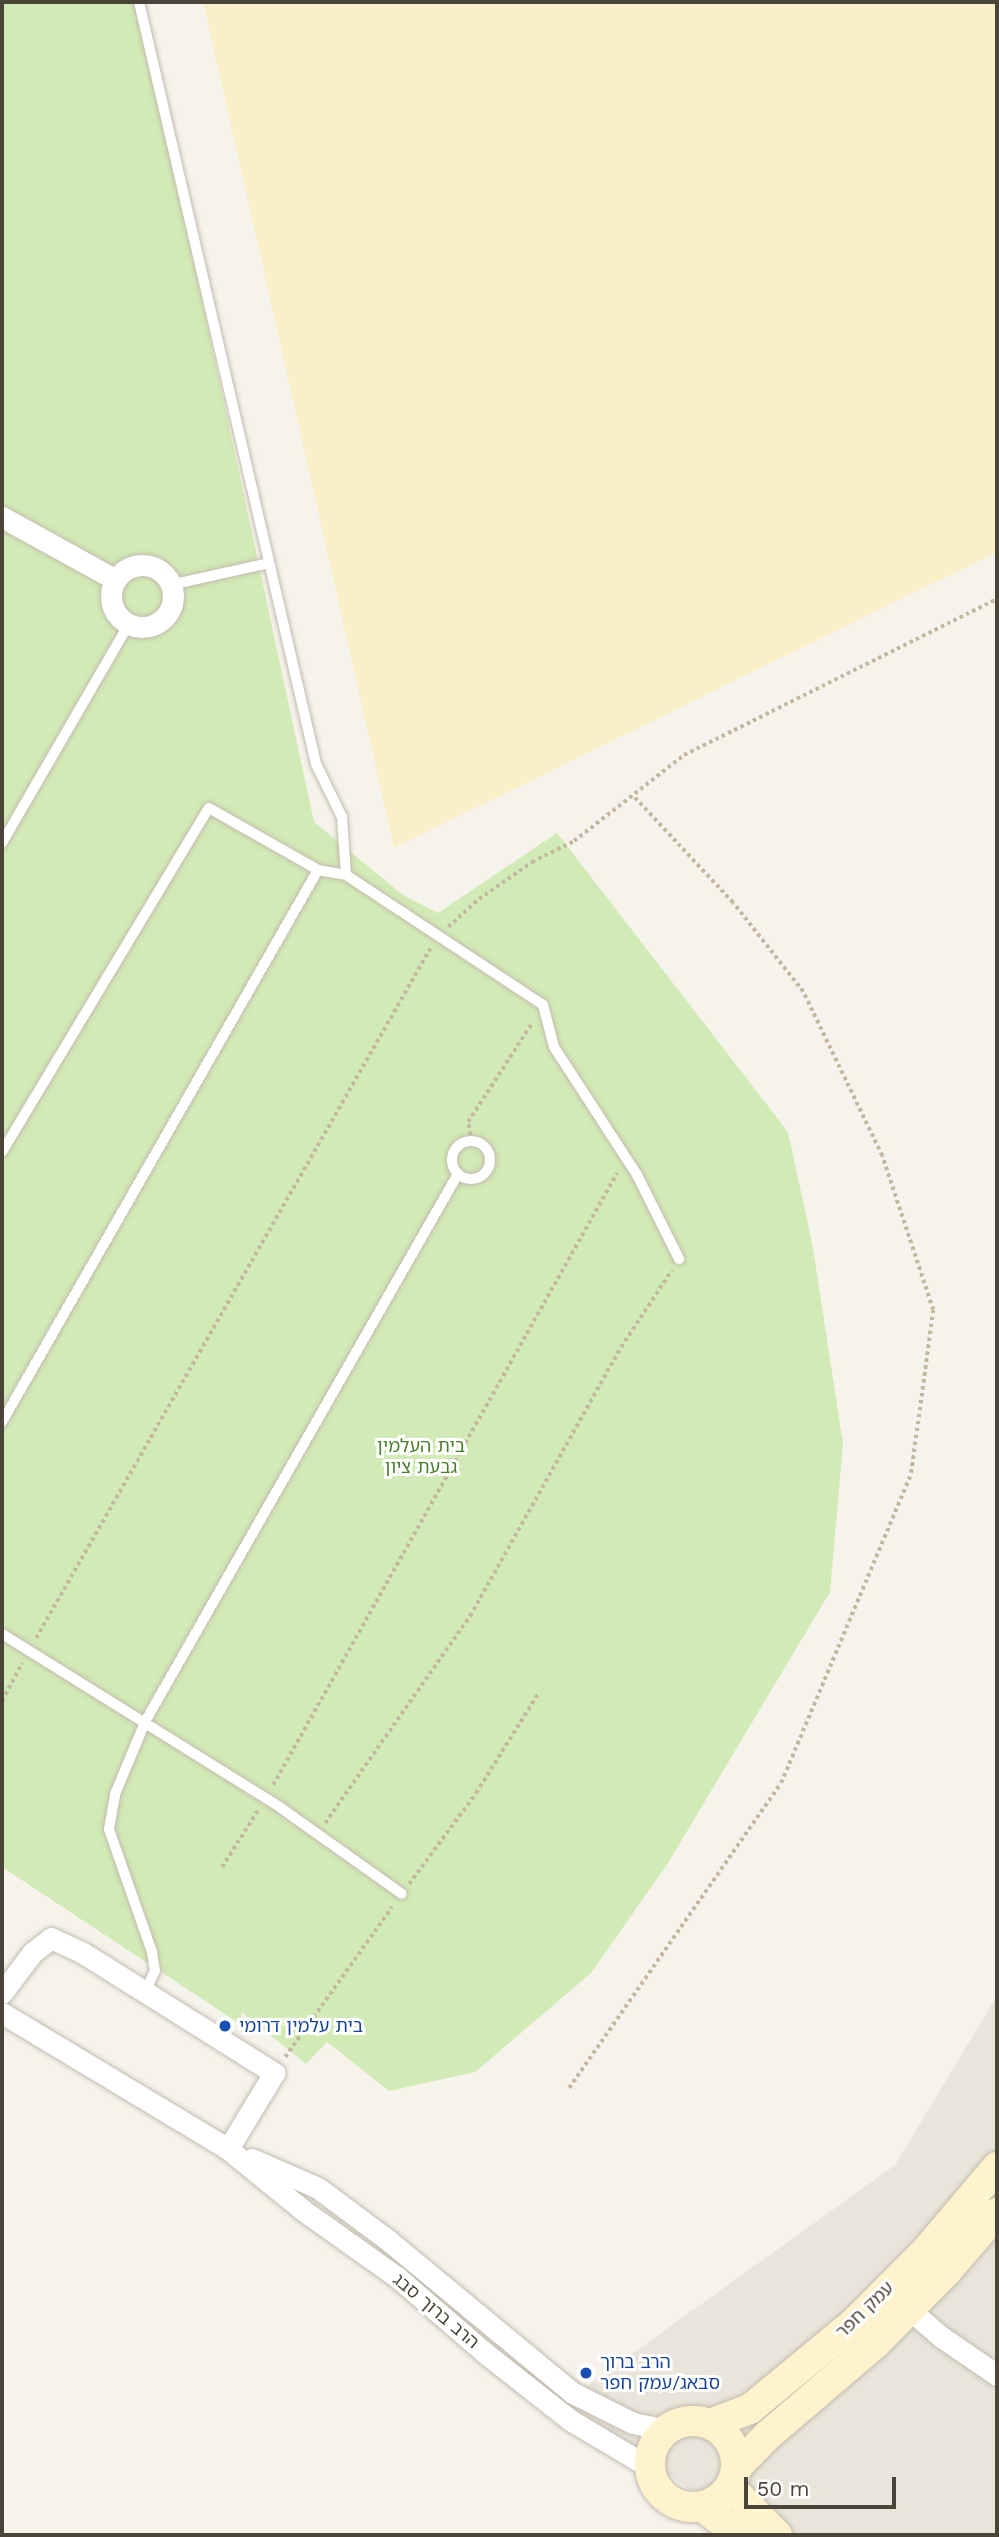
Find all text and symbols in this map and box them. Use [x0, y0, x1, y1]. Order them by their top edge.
park label: בית העלמין גבעת ציון [377, 1436, 465, 1478]
place label: בית עלמין דרומי [239, 2015, 363, 2037]
marker: בית עלמין דרומי [217, 2018, 233, 2034]
street label: הרב ברוך סבג [389, 2269, 483, 2353]
street label: עמק חפר [832, 2277, 898, 2343]
place label: הרב ברוך סבאג/עמק חפר [600, 2352, 720, 2394]
marker: הרב ברוך סבאג/עמק חפר [578, 2365, 594, 2381]
scale bar [747, 2464, 899, 2508]
text: 50 m [757, 2476, 809, 2501]

